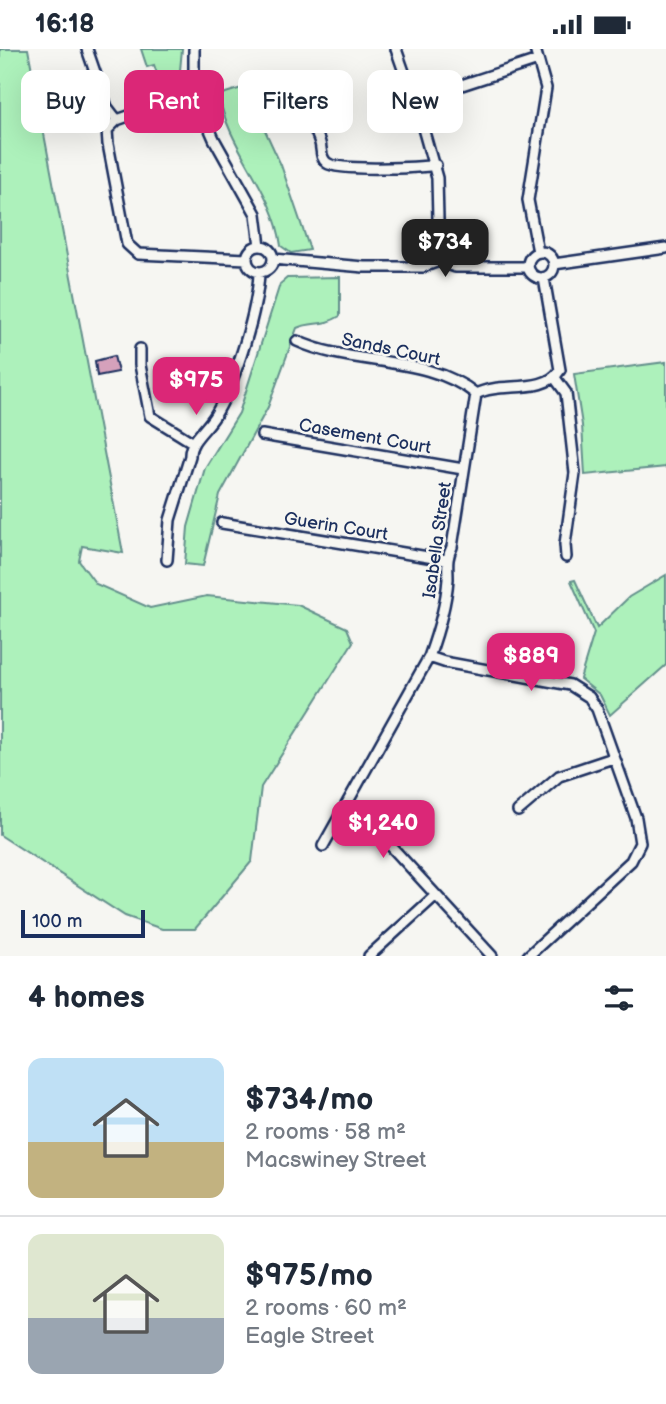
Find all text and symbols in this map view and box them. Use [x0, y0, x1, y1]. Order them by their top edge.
text: 16:18 [35, 9, 95, 40]
chip: Buy [21, 70, 110, 133]
chip: Rent [124, 70, 224, 133]
chip: Filters [238, 70, 353, 133]
chip: New [367, 70, 463, 133]
pin: $734 [404, 219, 486, 279]
text: $734 [418, 228, 472, 256]
street label: Sands Court [340, 329, 443, 370]
pin: $975 [155, 357, 237, 417]
text: $975 [169, 366, 223, 394]
street label: Casement Court [297, 415, 433, 459]
street label: Isabella Street [419, 480, 456, 600]
street label: Guerin Court [282, 508, 390, 545]
pin: $889 [490, 633, 572, 693]
text: $889 [503, 642, 559, 670]
pin: $1,240 [326, 801, 440, 860]
text: $1,240 [348, 809, 418, 837]
scale bar [21, 907, 145, 939]
text: 100 m [32, 910, 83, 933]
icon: filters [600, 979, 638, 1017]
text: 4 homes [28, 980, 145, 1016]
text: $734/mo [245, 1082, 373, 1118]
icon: home [84, 1086, 168, 1170]
text: 2 rooms · 58 m² [245, 1118, 406, 1146]
text: Macswiney Street [245, 1146, 426, 1174]
text: $975/mo [245, 1258, 373, 1294]
icon: home [84, 1262, 168, 1346]
text: 2 rooms · 60 m² [245, 1294, 407, 1322]
text: Eagle Street [245, 1322, 374, 1350]

